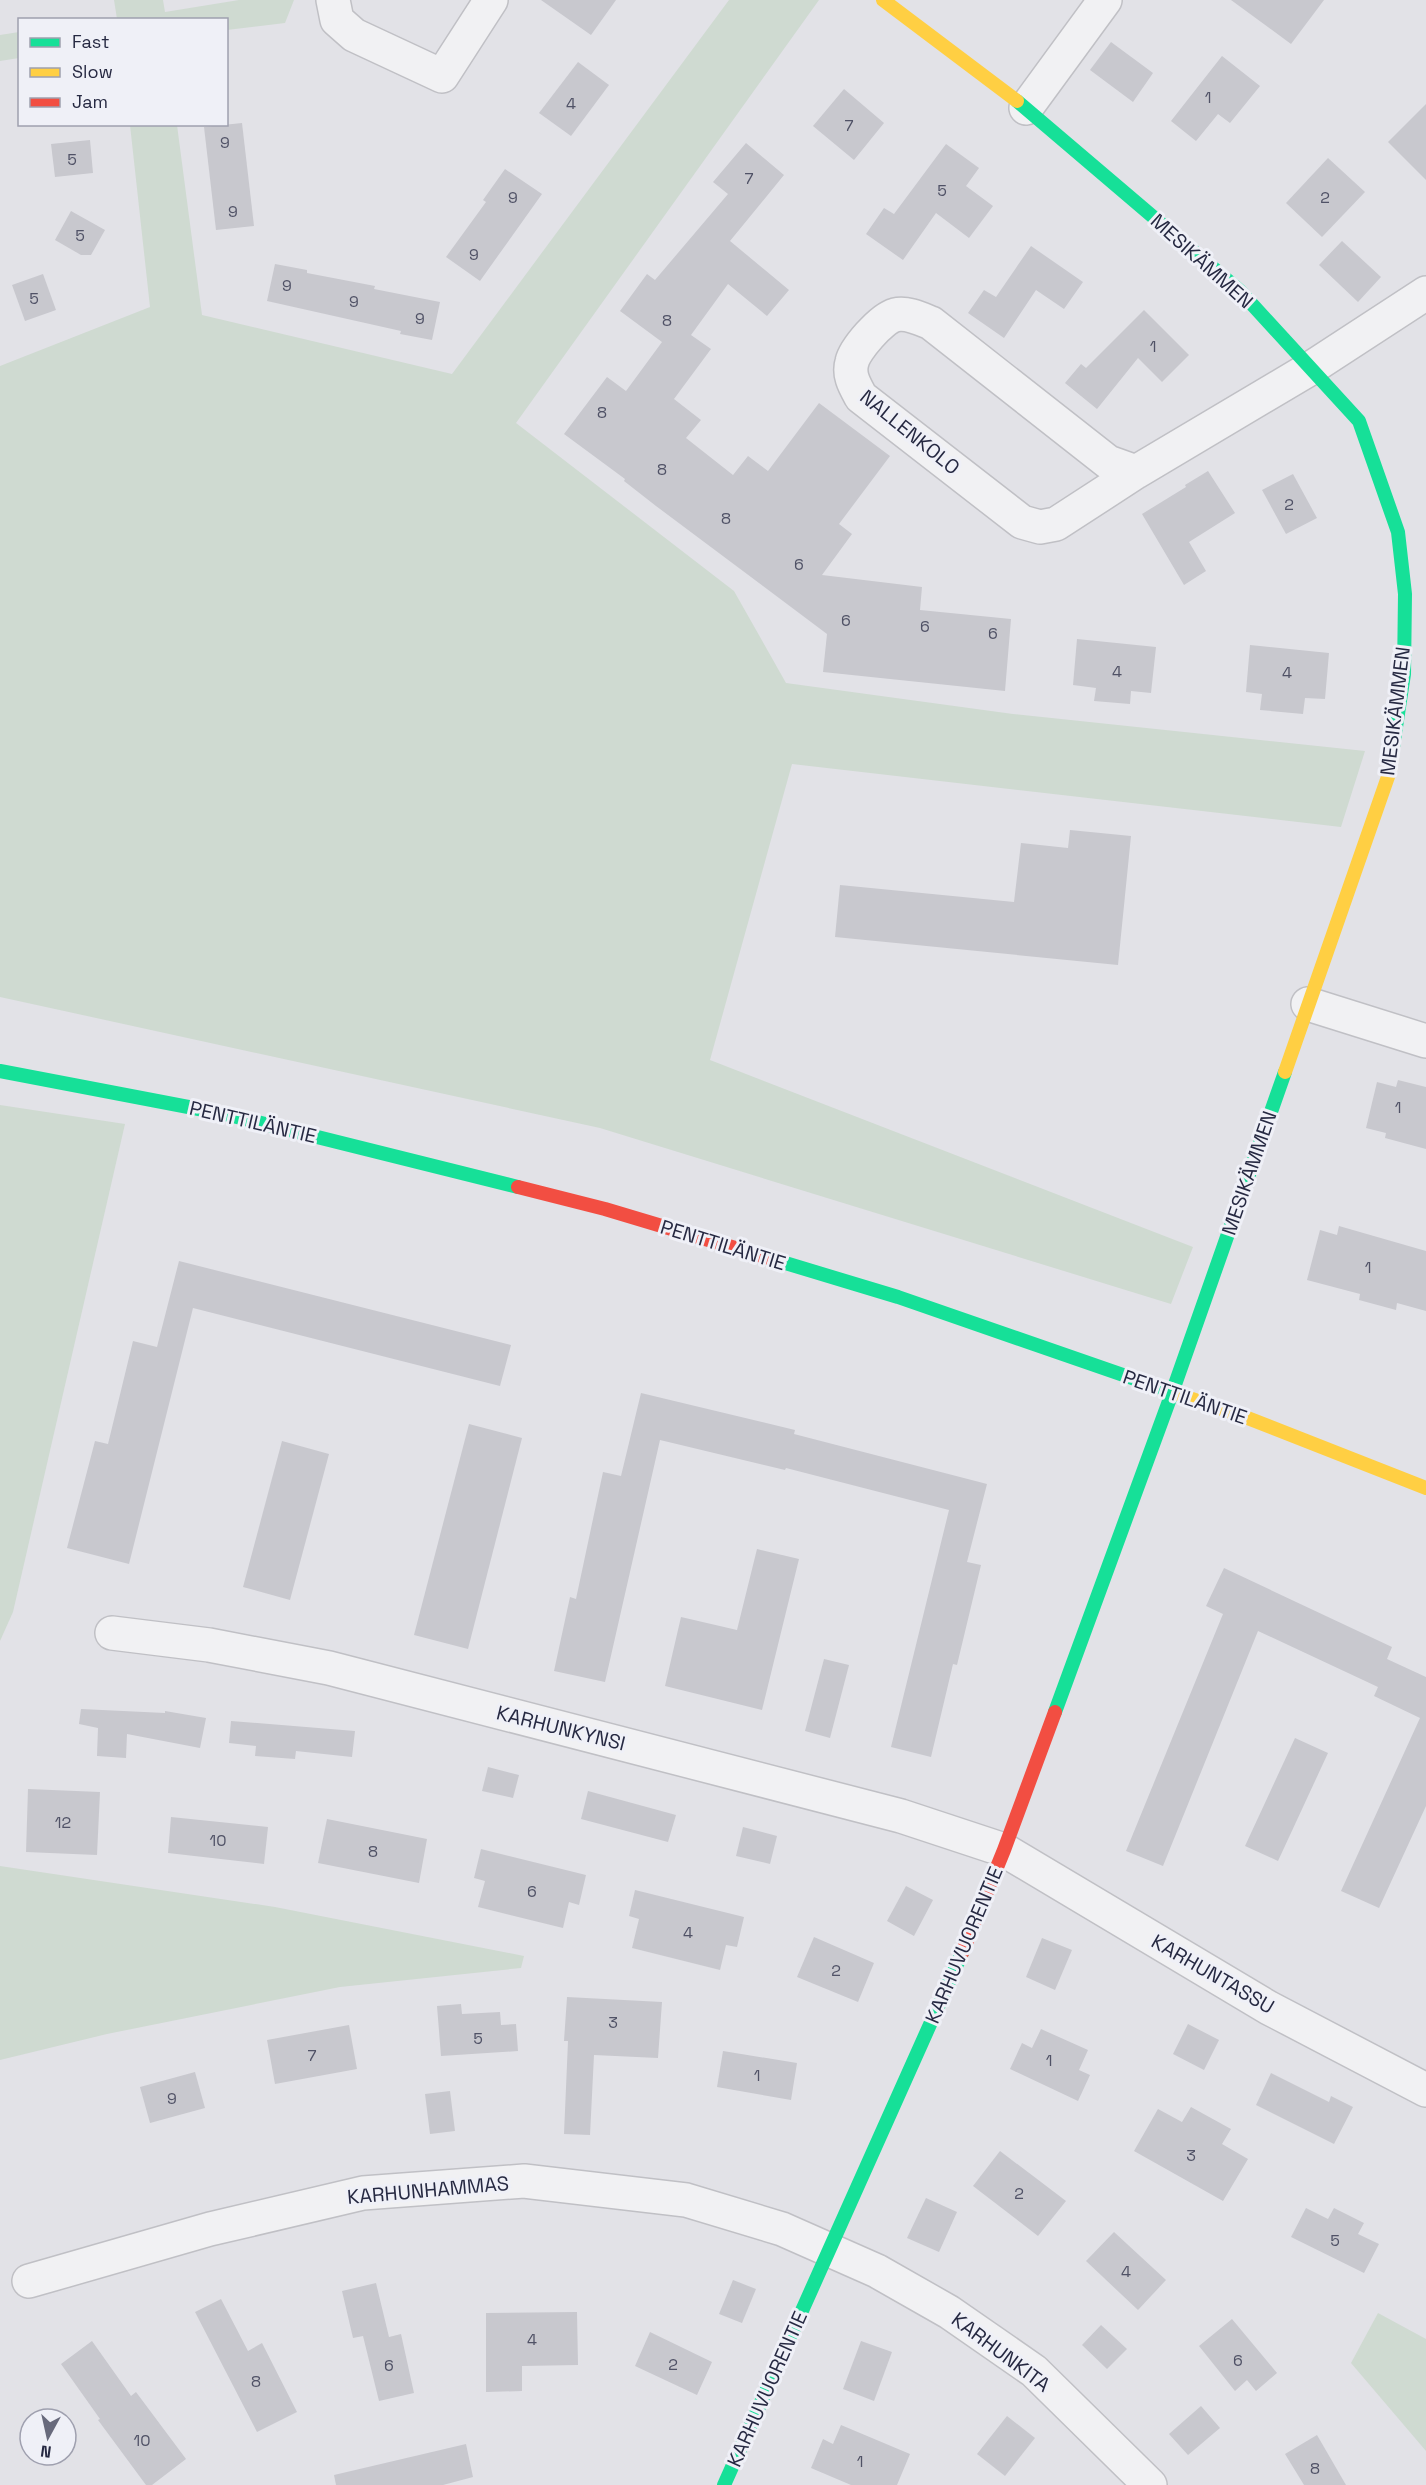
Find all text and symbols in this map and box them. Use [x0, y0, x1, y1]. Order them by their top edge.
legend [18, 18, 228, 126]
text: Fast [72, 30, 109, 53]
text: Slow [72, 60, 113, 83]
house number: 1 [1205, 87, 1211, 108]
text: Jam [72, 90, 108, 113]
house number: 4 [566, 93, 576, 114]
house number: 7 [844, 115, 854, 136]
house number: 9 [220, 132, 230, 153]
house number: 5 [67, 149, 77, 170]
house number: 7 [744, 168, 754, 189]
house number: 5 [937, 180, 947, 201]
house number: 9 [508, 187, 518, 208]
house number: 2 [1320, 187, 1330, 208]
house number: 9 [228, 201, 238, 222]
street label: MESIKÄMMEN [1145, 208, 1259, 314]
house number: 5 [75, 225, 85, 246]
house number: 9 [469, 244, 479, 265]
house number: 9 [282, 275, 292, 296]
house number: 5 [29, 288, 39, 309]
house number: 9 [349, 291, 359, 312]
house number: 9 [415, 308, 425, 329]
house number: 8 [662, 310, 672, 331]
house number: 1 [1150, 336, 1156, 357]
street label: NALLENKOLO [855, 384, 965, 480]
house number: 8 [597, 402, 607, 423]
house number: 8 [657, 459, 667, 480]
house number: 2 [1284, 494, 1294, 515]
house number: 8 [721, 508, 731, 529]
house number: 6 [794, 554, 804, 575]
house number: 6 [841, 610, 851, 631]
house number: 6 [920, 616, 930, 637]
house number: 6 [988, 623, 998, 644]
street label: MESIKÄMMEN [1374, 645, 1416, 777]
house number: 4 [1112, 661, 1122, 682]
house number: 4 [1282, 662, 1292, 683]
street label: PENTTILÄNTIE [187, 1095, 319, 1149]
house number: 1 [1395, 1097, 1401, 1118]
street label: MESIKÄMMEN [1216, 1107, 1282, 1239]
street label: PENTTILÄNTIE [657, 1214, 789, 1276]
house number: 1 [1365, 1257, 1371, 1278]
street label: PENTTILÄNTIE [1119, 1364, 1251, 1430]
street label: KARHUNKYNSI [494, 1699, 628, 1757]
house number: 12 [55, 1812, 71, 1833]
house number: 10 [210, 1830, 226, 1851]
house number: 8 [368, 1841, 378, 1862]
street label: KARHUVUORENTIE [919, 1863, 1009, 2027]
house number: 6 [527, 1881, 537, 1902]
house number: 4 [683, 1922, 693, 1943]
street label: KARHUNTASSU [1147, 1928, 1279, 2020]
house number: 2 [831, 1960, 841, 1981]
house number: 3 [608, 2012, 618, 2033]
house number: 5 [473, 2028, 483, 2049]
house number: 7 [307, 2045, 317, 2066]
house number: 1 [1046, 2050, 1052, 2071]
house number: 1 [754, 2065, 760, 2086]
house number: 9 [167, 2088, 177, 2109]
house number: 3 [1186, 2145, 1196, 2166]
street label: KARHUNHAMMAS [346, 2170, 510, 2210]
house number: 2 [1014, 2183, 1024, 2204]
house number: 5 [1330, 2230, 1340, 2251]
house number: 4 [1121, 2261, 1131, 2282]
street label: KARHUNKITA [946, 2306, 1056, 2398]
street label: KARHUVUORENTIE [721, 2307, 813, 2471]
house number: 4 [527, 2329, 537, 2350]
house number: 6 [1233, 2350, 1243, 2371]
house number: 2 [668, 2354, 678, 2375]
house number: 6 [384, 2355, 394, 2376]
house number: 8 [251, 2371, 261, 2392]
north arrow [18, 2407, 78, 2467]
house number: 10 [134, 2430, 150, 2451]
text: N [39, 2440, 53, 2463]
house number: 1 [857, 2451, 863, 2472]
house number: 8 [1310, 2458, 1320, 2479]

